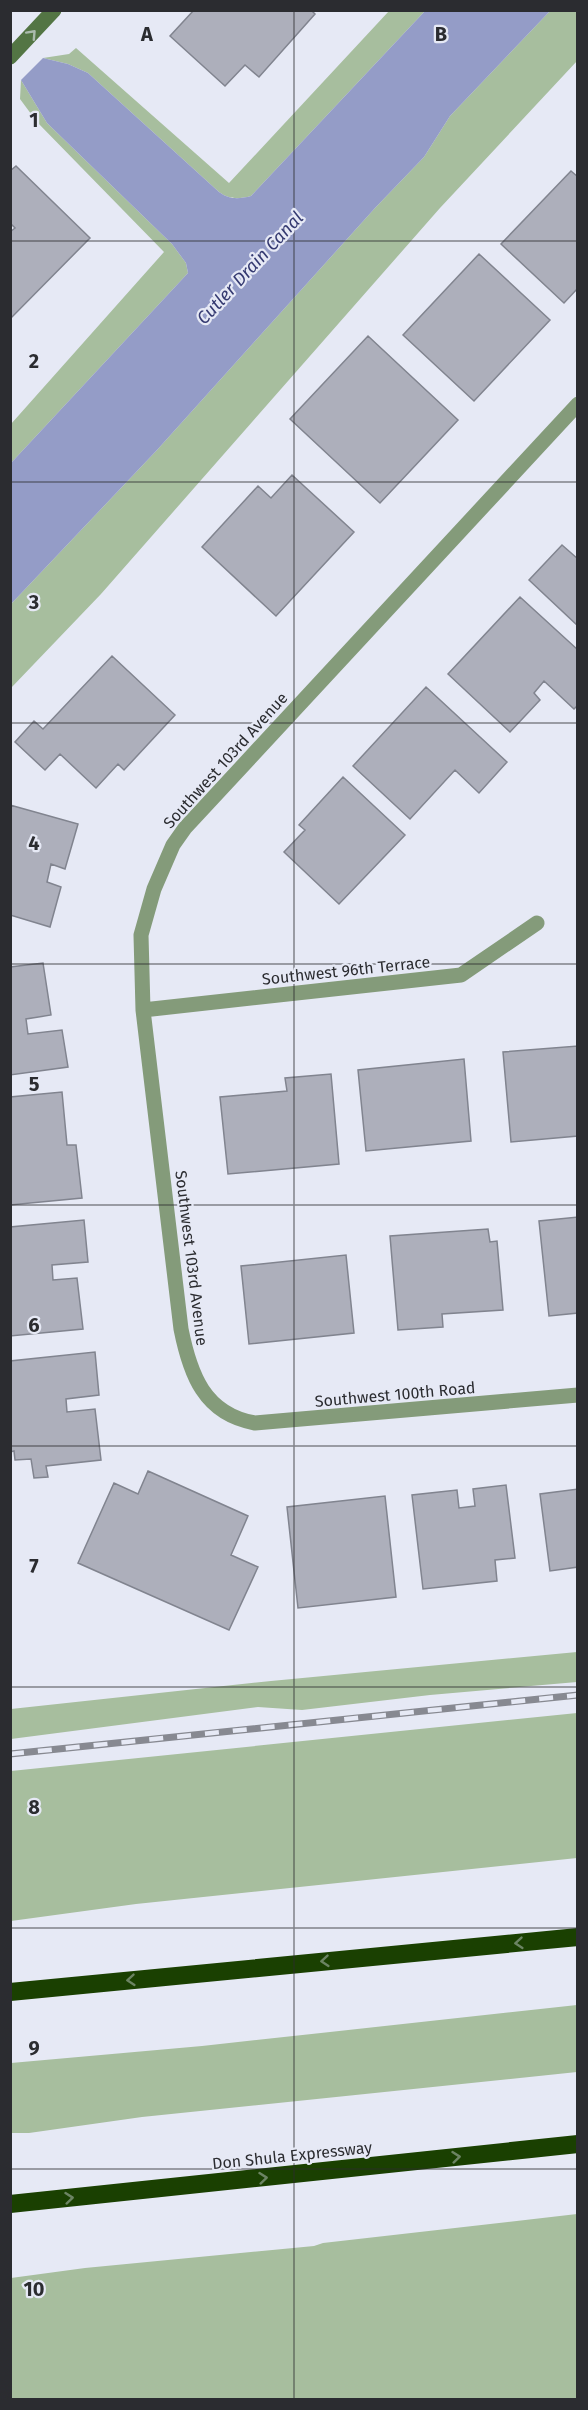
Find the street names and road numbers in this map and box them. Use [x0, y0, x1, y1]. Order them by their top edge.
street label: Southwest 103rd Avenue [159, 688, 291, 832]
street label: Southwest 96th Terrace [261, 952, 431, 989]
street label: Southwest 103rd Avenue [171, 1169, 212, 1347]
street label: Southwest 100th Road [314, 1378, 476, 1411]
street label: Don Shula Expressway [211, 2138, 373, 2173]

